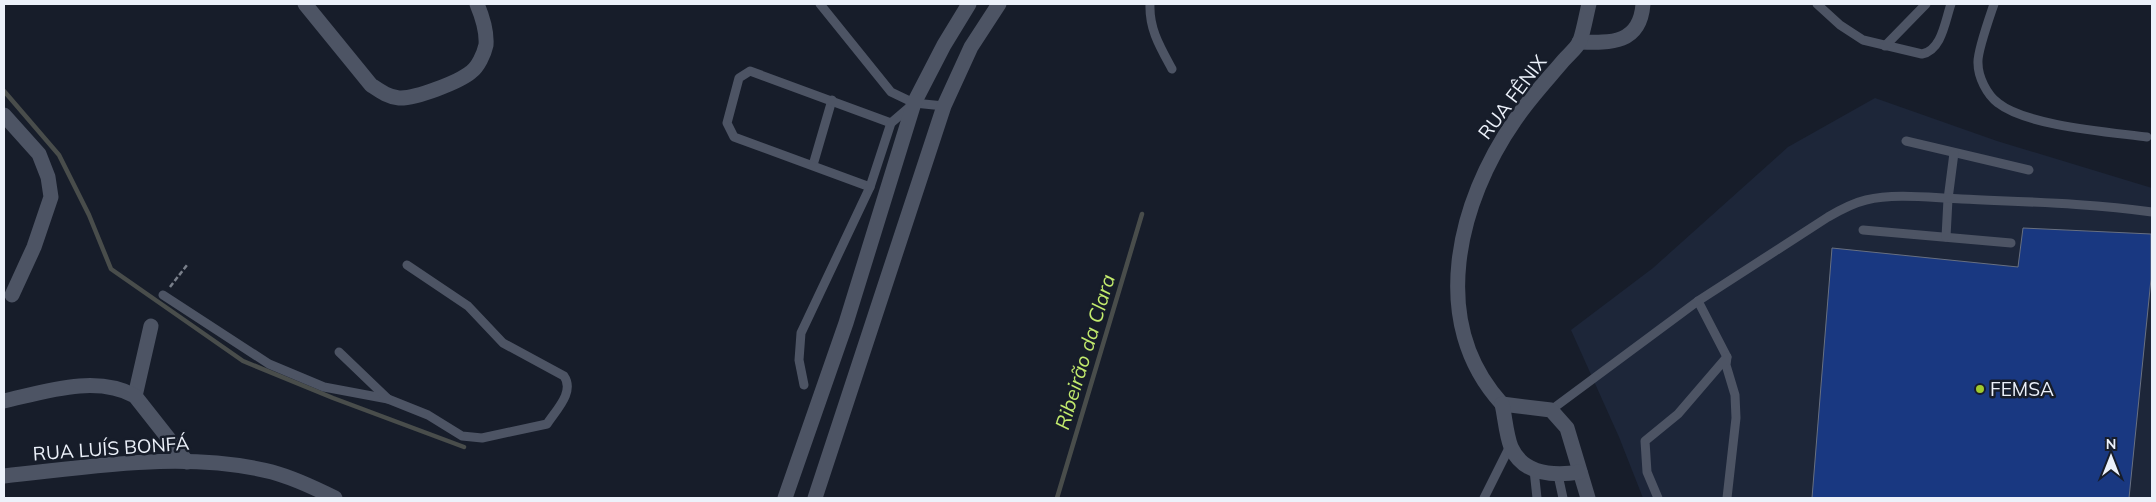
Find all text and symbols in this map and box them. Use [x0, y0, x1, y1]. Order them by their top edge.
street label: RUA FÊNIX [1473, 50, 1552, 144]
water label: Ribeirão da Clara [1049, 271, 1120, 432]
place label: FEMSA [1990, 377, 2054, 401]
marker: FEMSA [1974, 383, 1986, 395]
street label: RUA LUÍS BONFÁ [32, 431, 190, 465]
north arrow [2086, 432, 2136, 482]
text: N [2106, 435, 2116, 453]

